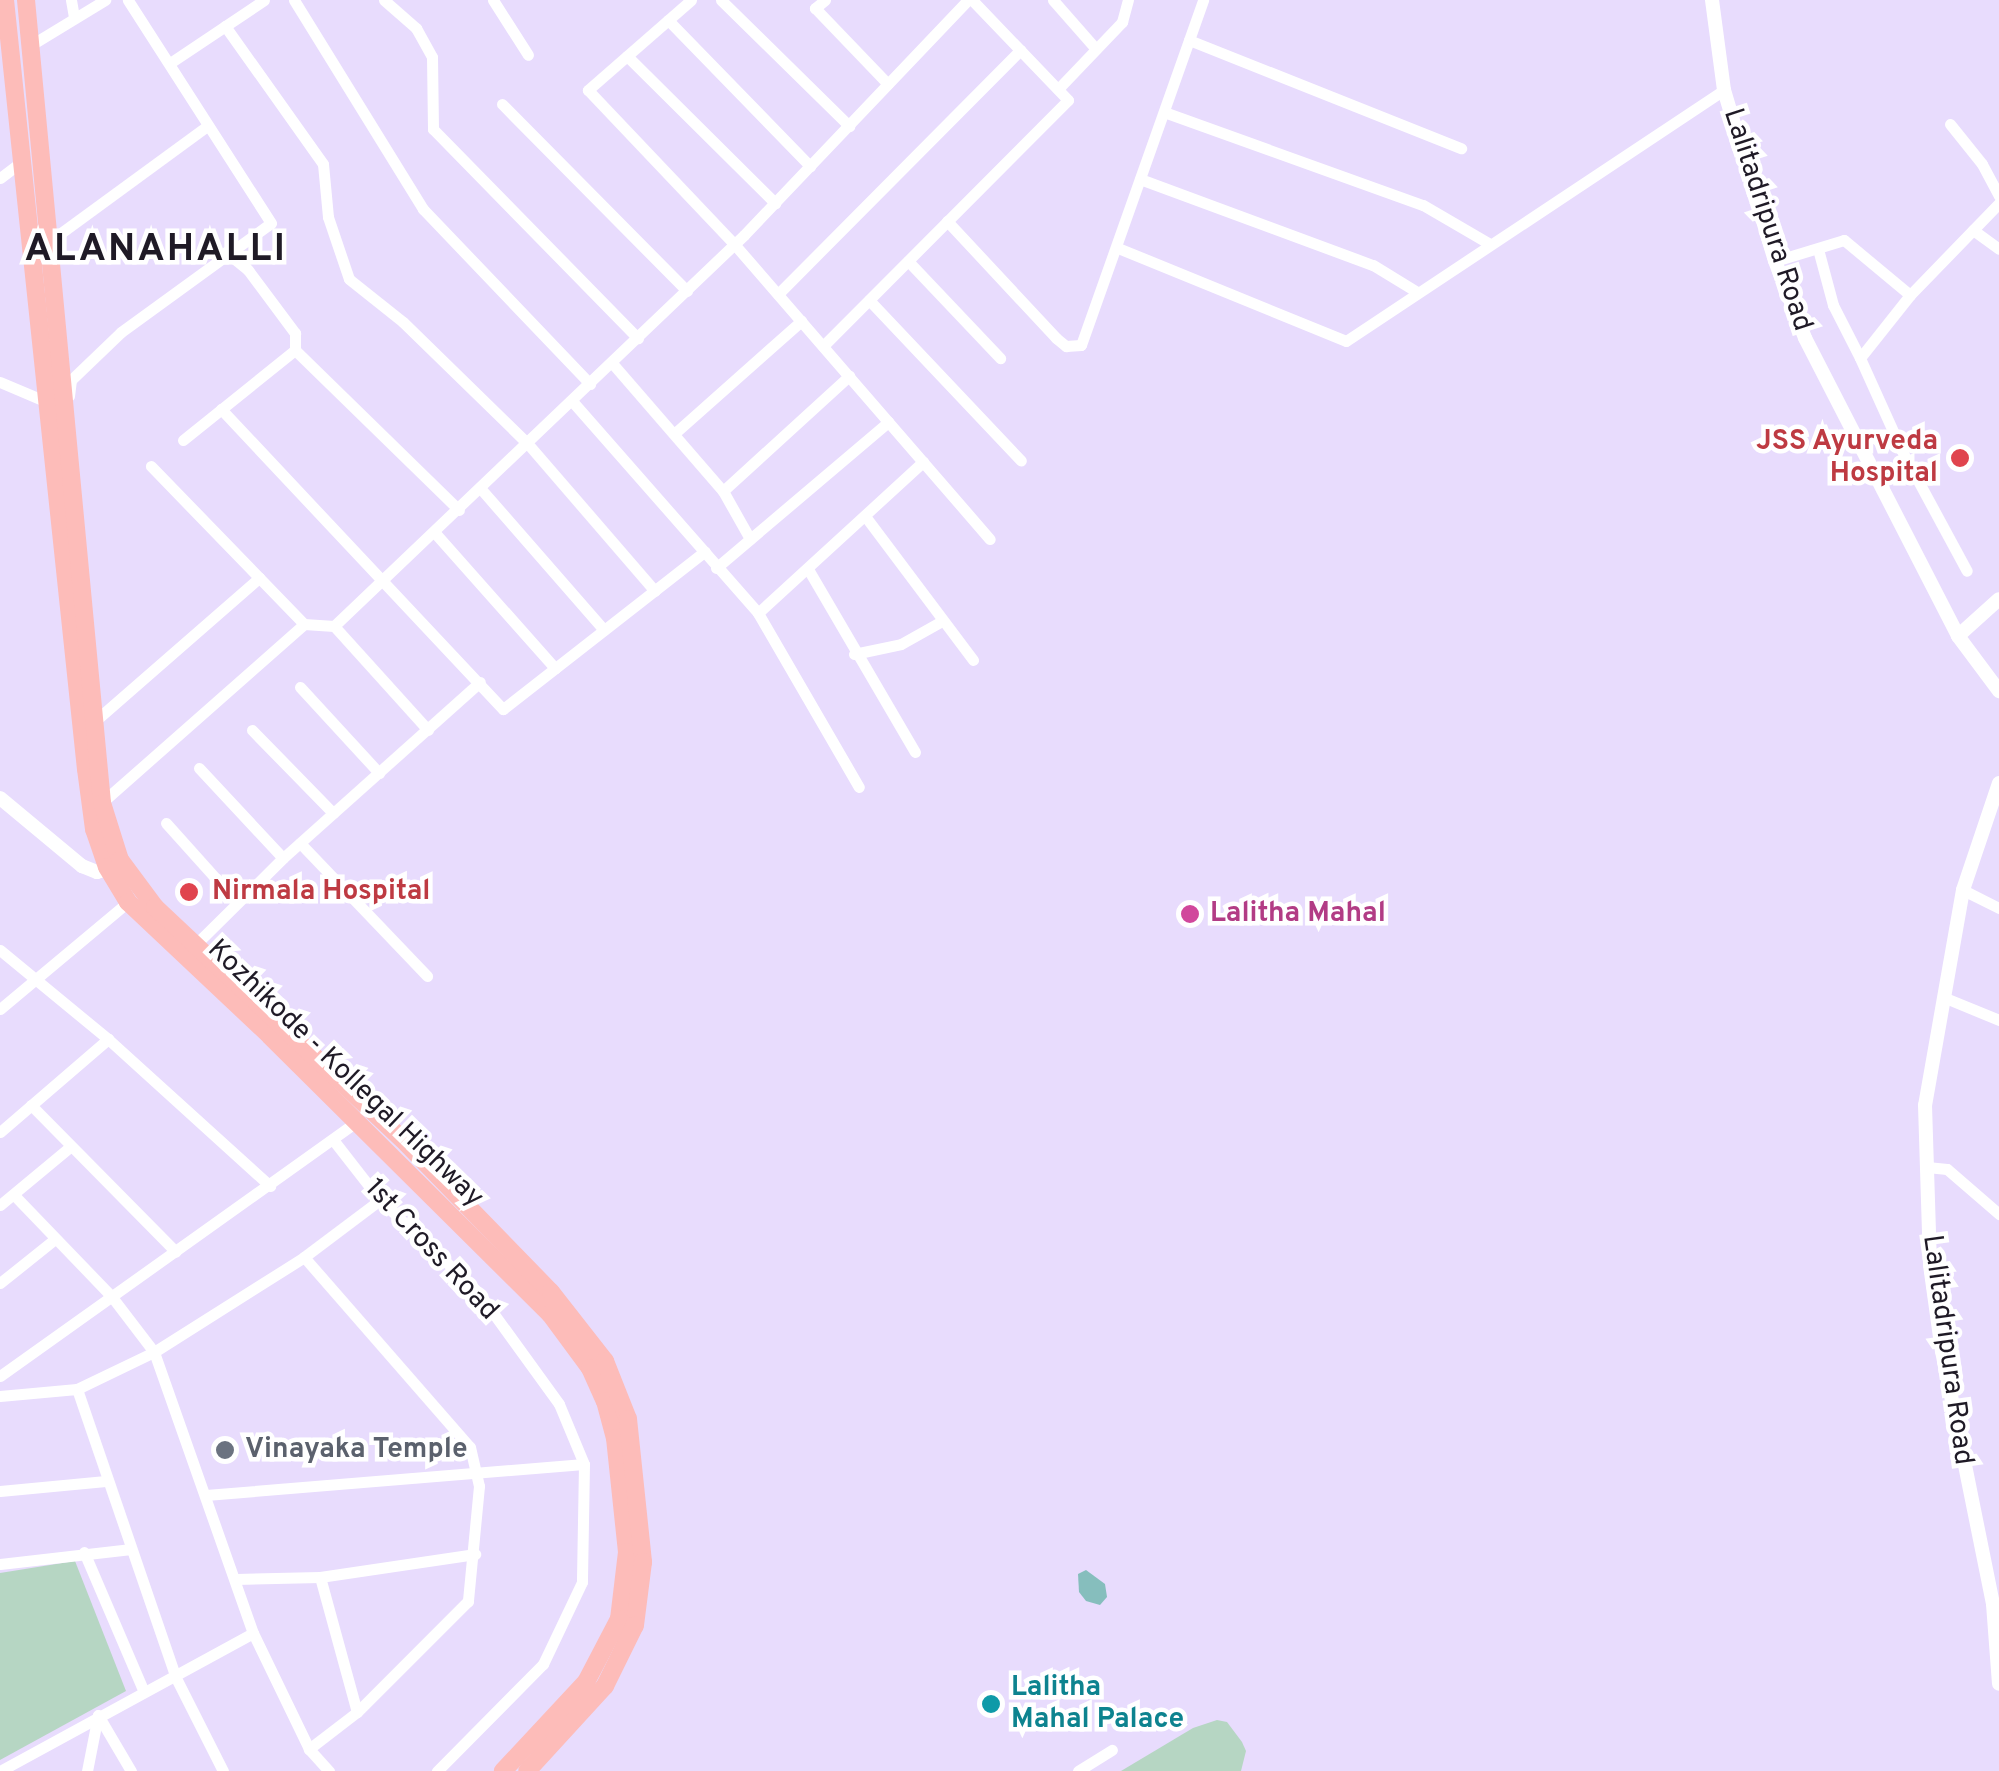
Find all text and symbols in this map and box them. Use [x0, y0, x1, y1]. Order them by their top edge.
street label: Lalitadripura Road [1715, 104, 1819, 336]
district label: ALANAHALLI [25, 228, 287, 274]
place label: JSS Ayurveda Hospital [1755, 425, 1938, 491]
marker: JSS Ayurveda Hospital [1947, 445, 1973, 471]
place label: Nirmala Hospital [212, 875, 431, 909]
marker: Nirmala Hospital [176, 879, 202, 905]
place label: Lalitha Mahal [1210, 897, 1386, 931]
marker: Lalitha Mahal [1179, 903, 1201, 925]
street label: Kozhikode - Kollegal Highway [200, 933, 490, 1215]
street label: 1st Cross Road [357, 1172, 505, 1328]
street label: Lalitadripura Road [1914, 1233, 1980, 1467]
place label: Vinayaka Temple [245, 1433, 467, 1467]
marker: Vinayaka Temple [214, 1439, 236, 1461]
place label: Lalitha Mahal Palace [1011, 1671, 1184, 1737]
marker: Lalitha Mahal Palace [980, 1693, 1002, 1715]

